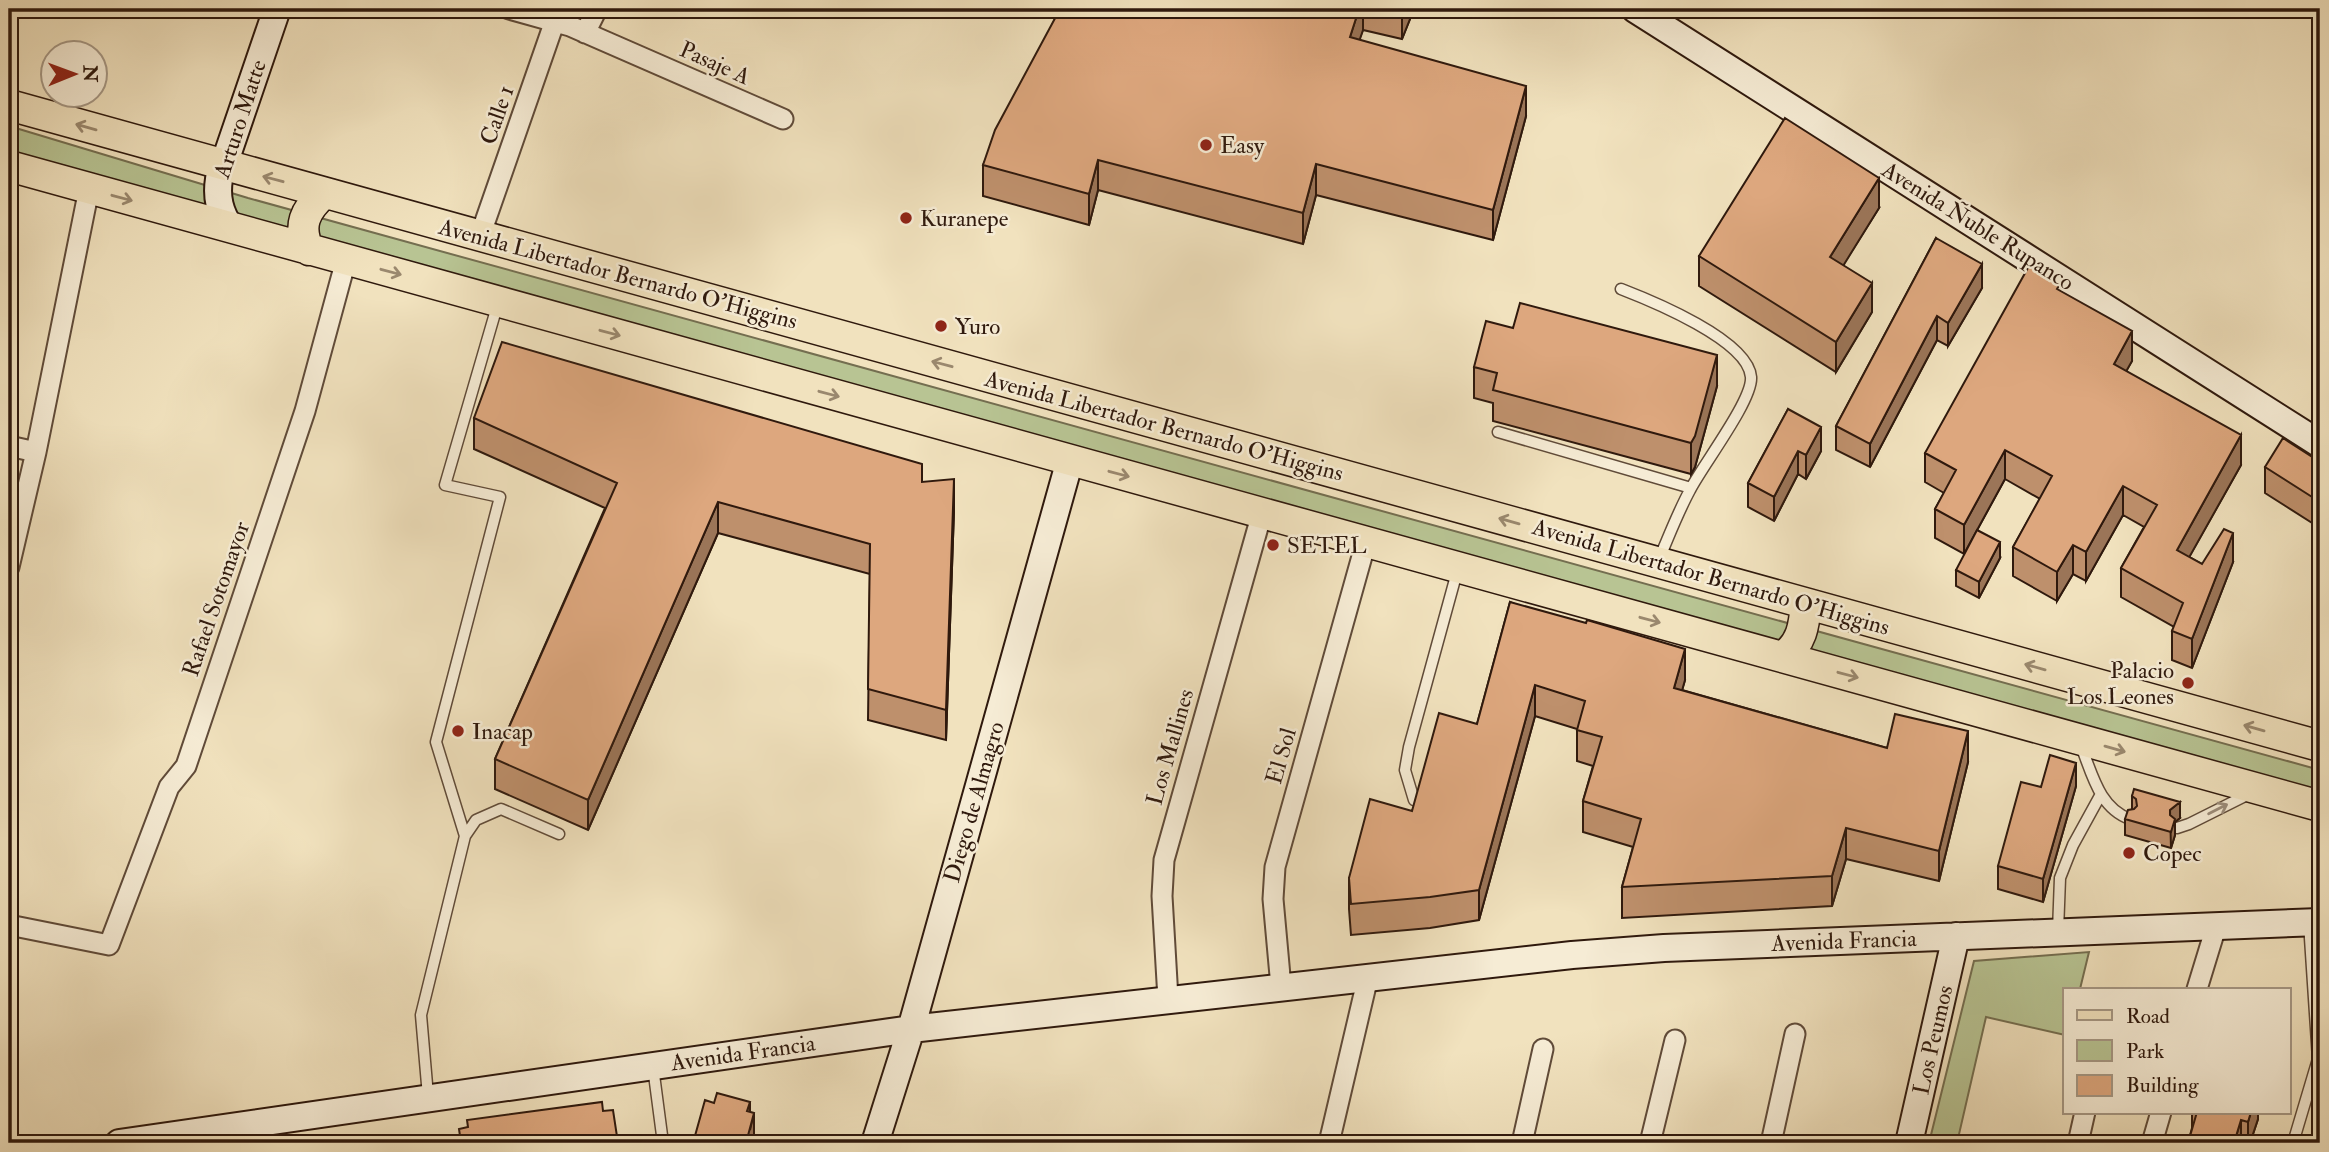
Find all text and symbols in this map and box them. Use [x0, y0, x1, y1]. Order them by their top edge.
street label: Pasaje A [675, 35, 755, 91]
north arrow [38, 38, 108, 108]
street label: Arturo Matte [207, 56, 273, 183]
text: N [78, 64, 102, 83]
street label: Calle 1 [473, 82, 521, 148]
one-way arrow [75, 119, 97, 132]
place label: Easy [1220, 131, 1265, 160]
marker: Easy [1198, 137, 1214, 153]
street label: Avenida Ñuble Rupanco [1875, 155, 2080, 298]
one-way arrow [262, 172, 284, 185]
one-way arrow [110, 192, 132, 205]
place label: Kuranepe [920, 204, 1009, 234]
marker: Kuranepe [898, 210, 914, 226]
street label: Avenida Libertador Bernardo O'Higgins [435, 212, 801, 336]
one-way arrow [379, 267, 401, 280]
place label: Yuro [955, 312, 1000, 341]
marker: Yuro [933, 318, 949, 334]
one-way arrow [598, 327, 621, 340]
one-way arrow [931, 357, 953, 370]
street label: Avenida Libertador Bernardo O'Higgins [981, 364, 1347, 488]
one-way arrow [818, 388, 840, 401]
one-way arrow [1107, 468, 1130, 481]
street label: Avenida Libertador Bernardo O'Higgins [1528, 512, 1893, 642]
one-way arrow [1498, 514, 1520, 527]
street label: Rafael Sotomayor [176, 517, 256, 680]
place label: SETEL [1287, 531, 1367, 560]
marker: SETEL [1265, 537, 1281, 553]
one-way arrow [1639, 615, 1661, 628]
place label: Palacio Los Leones [2067, 656, 2174, 711]
one-way arrow [2024, 660, 2046, 673]
one-way arrow [1836, 669, 1859, 682]
marker: Palacio Los Leones [2180, 675, 2196, 691]
street label: Los Mallines [1140, 686, 1200, 808]
place label: Inacap [472, 717, 533, 747]
street label: Diego de Almagro [937, 718, 1011, 886]
one-way arrow [2244, 721, 2266, 734]
marker: Inacap [450, 723, 466, 739]
street label: El Sol [1259, 725, 1303, 787]
one-way arrow [2103, 743, 2126, 756]
one-way arrow [2207, 802, 2228, 816]
place label: Copec [2143, 839, 2201, 869]
marker: Copec [2121, 845, 2137, 861]
street label: Avenida Francia [1770, 924, 1918, 958]
street label: Los Peumos [1906, 982, 1960, 1098]
legend [2063, 988, 2290, 1114]
text: Road [2126, 1003, 2171, 1030]
street label: Avenida Francia [668, 1028, 818, 1078]
text: Park [2126, 1038, 2164, 1065]
text: Building [2126, 1072, 2199, 1099]

